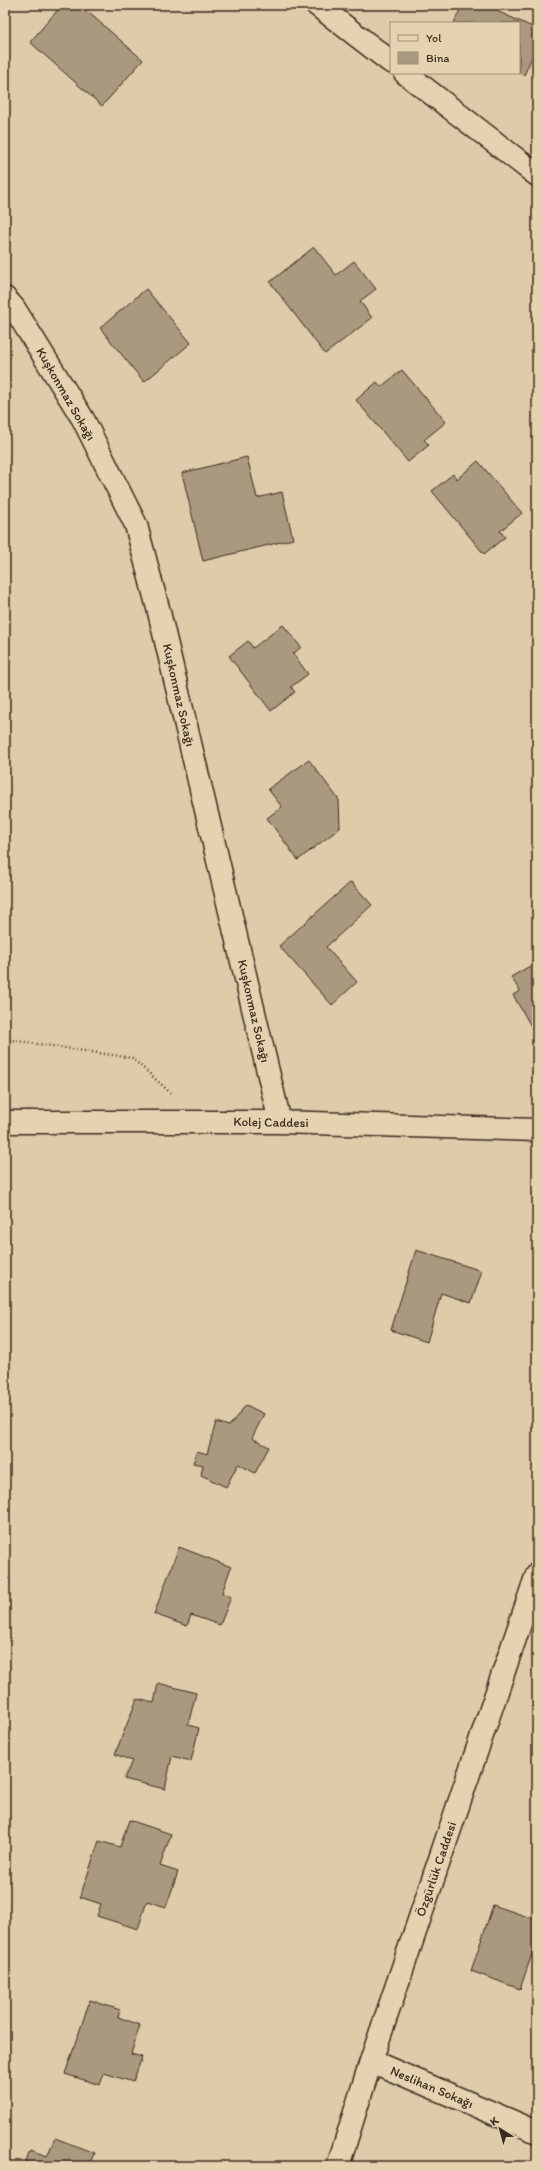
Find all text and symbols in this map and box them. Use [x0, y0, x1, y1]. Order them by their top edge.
legend [390, 22, 520, 74]
text: Yol [426, 31, 442, 45]
text: Bina [426, 51, 450, 65]
street label: Kuşkonmaz Sokağı [33, 345, 99, 443]
street label: Kuşkonmaz Sokağı [160, 642, 198, 748]
street label: Kuşkonmaz Sokağı [235, 958, 273, 1064]
street label: Kolej Caddesi [233, 1114, 309, 1130]
street label: Özgürlük Caddesi [413, 1820, 459, 1918]
street label: Neslihan Sokağı [388, 2063, 476, 2111]
north arrow [480, 2109, 520, 2149]
text: K [488, 2114, 502, 2129]

